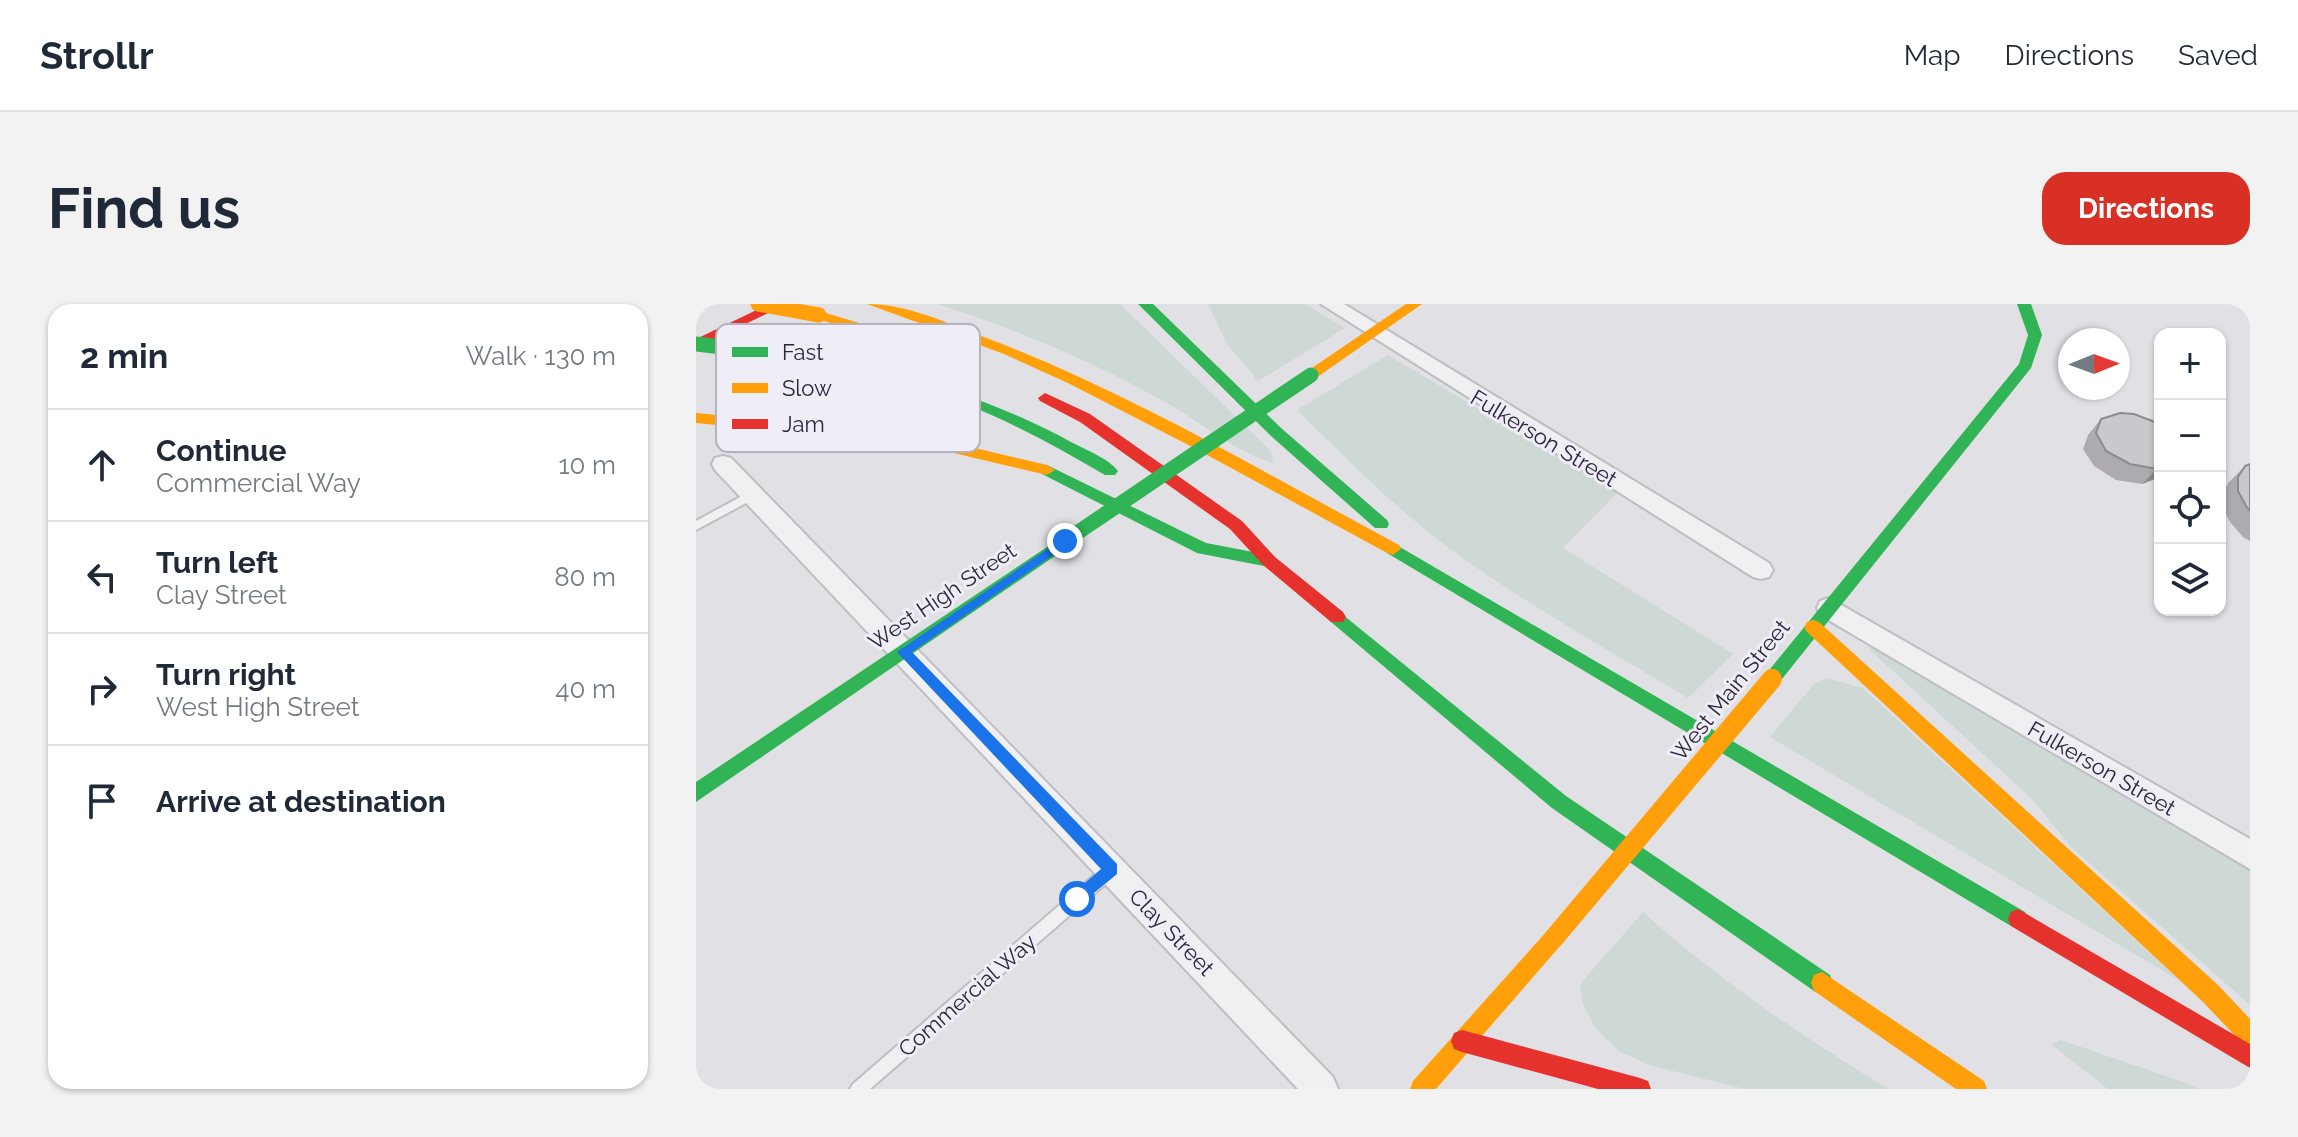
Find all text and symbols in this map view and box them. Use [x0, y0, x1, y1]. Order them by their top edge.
text: Strollr [40, 33, 154, 78]
text: Map [1904, 39, 1961, 72]
text: Directions [2005, 39, 2134, 72]
text: Saved [2178, 39, 2258, 72]
button: Directions [2042, 172, 2250, 245]
text: Find us [48, 175, 240, 241]
legend [716, 324, 980, 452]
north arrow [2058, 328, 2130, 400]
map controls [2154, 328, 2226, 616]
button: + [2154, 328, 2226, 400]
text: 2 min [80, 336, 168, 376]
text: Fast [782, 339, 824, 365]
text: Walk · 130 m [466, 341, 616, 371]
text: Slow [782, 375, 832, 401]
street label: Fulkerson Street [1466, 384, 1622, 492]
button: − [2154, 400, 2226, 472]
text: Jam [782, 411, 825, 437]
text: Continue [156, 433, 287, 468]
icon: ahead [80, 443, 124, 487]
text: 10 m [558, 450, 616, 480]
text: Commercial Way [156, 468, 361, 498]
button: locate [2154, 472, 2226, 544]
route end [1047, 523, 1083, 559]
street label: West High Street [863, 537, 1021, 655]
button: layers [2154, 544, 2226, 616]
text: Turn left [156, 545, 278, 580]
icon: left [80, 555, 124, 599]
text: 80 m [554, 562, 616, 592]
text: Clay Street [156, 580, 287, 610]
street label: West Main Street [1665, 614, 1795, 766]
text: Turn right [156, 657, 296, 692]
icon: right [80, 667, 124, 711]
text: 40 m [555, 674, 616, 704]
text: West High Street [156, 692, 359, 722]
street label: Fulkerson Street [2024, 715, 2181, 821]
icon: arrive [80, 779, 124, 823]
text: Arrive at destination [156, 784, 446, 819]
route start [1059, 881, 1095, 917]
street label: Clay Street [1124, 883, 1220, 981]
street label: Commercial Way [893, 928, 1041, 1062]

